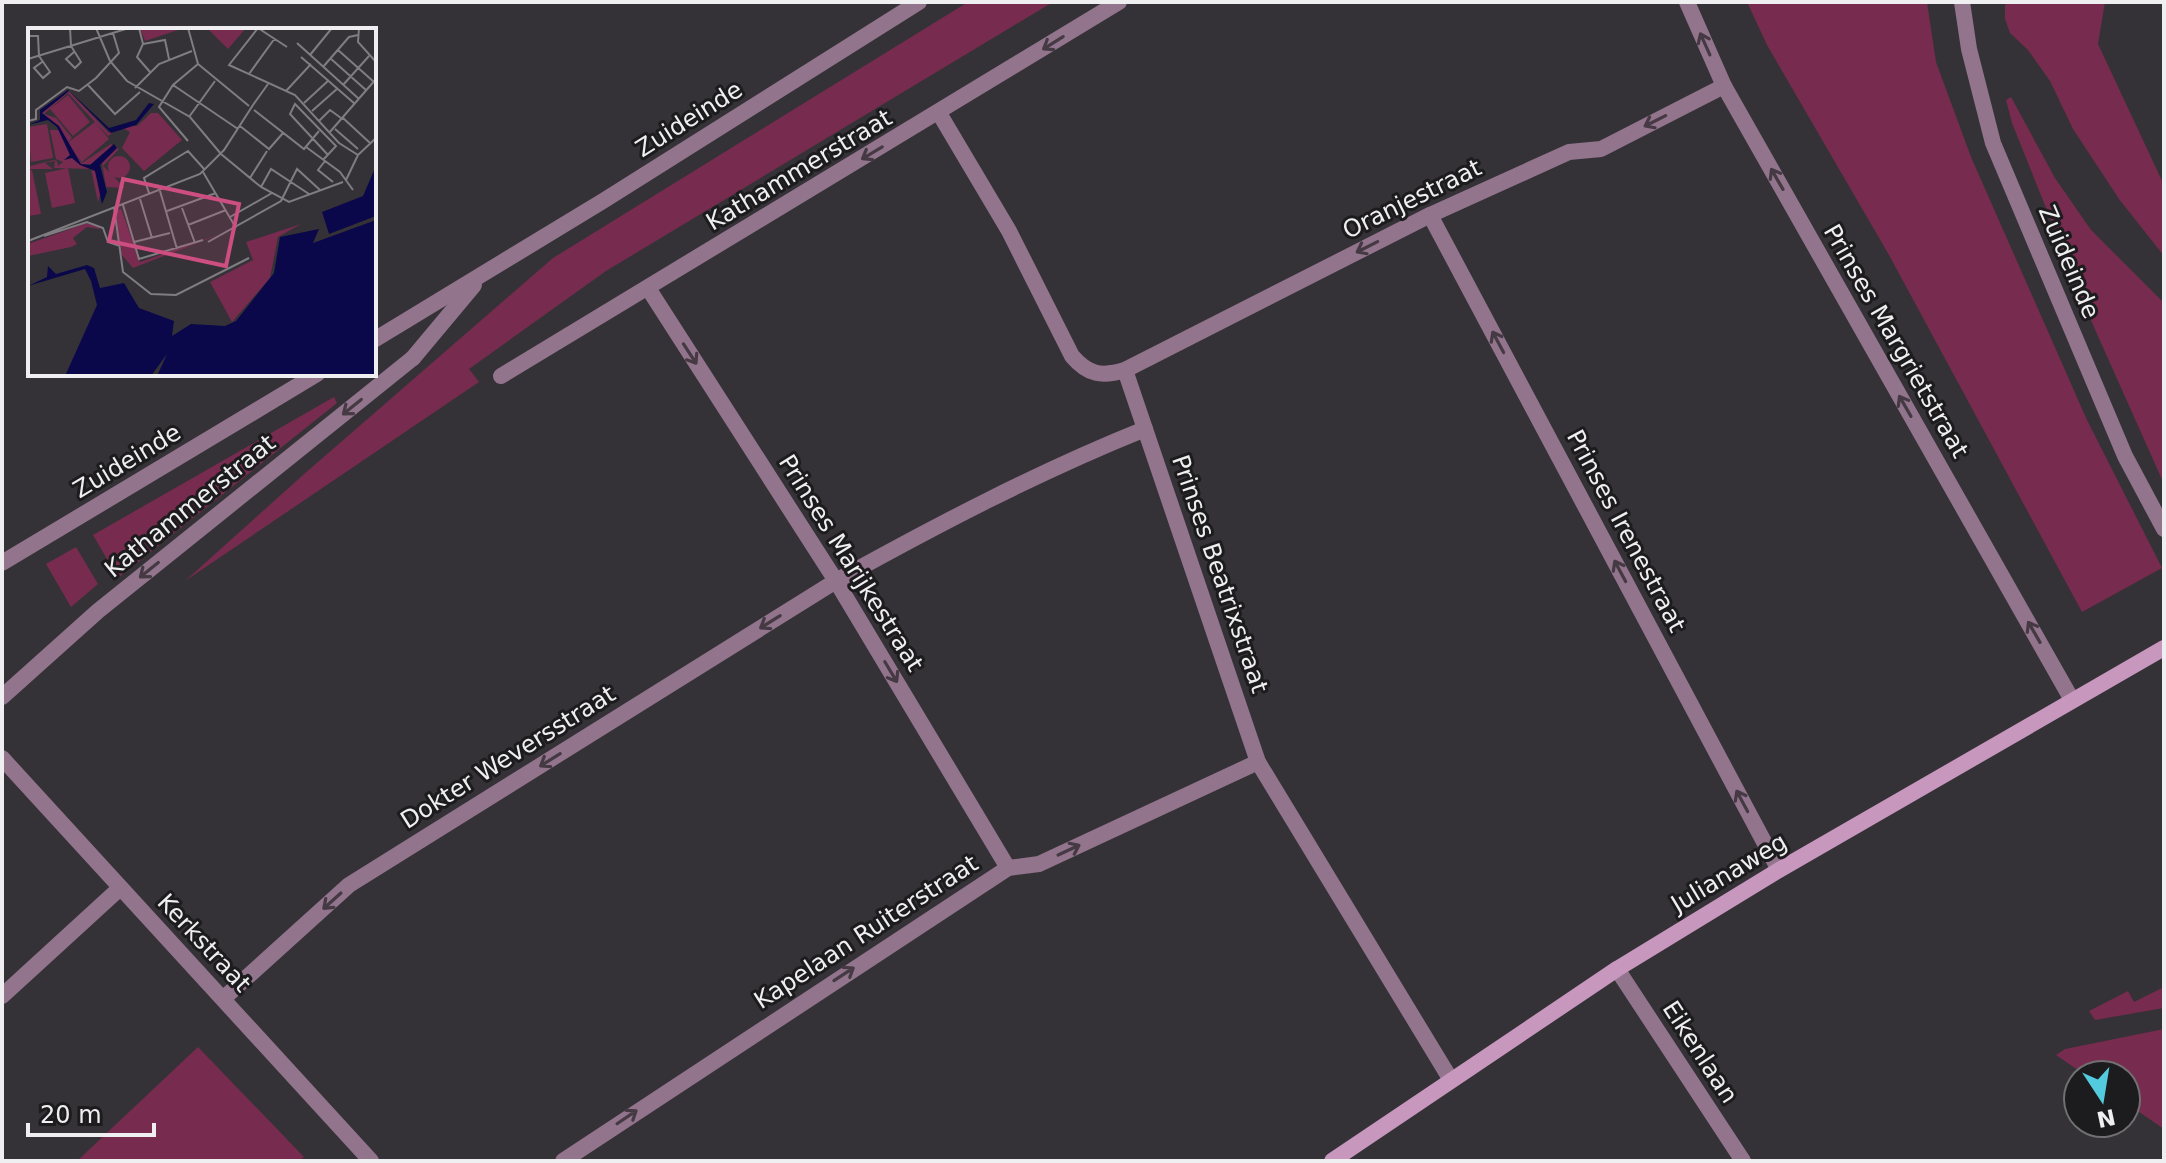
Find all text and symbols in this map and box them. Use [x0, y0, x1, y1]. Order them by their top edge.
inset map [28, 28, 376, 376]
one-way arrow [1697, 32, 1712, 57]
one-way arrow [1042, 35, 1065, 51]
street label: Zuideinde [631, 75, 747, 163]
street label: Kathammerstraat [701, 104, 897, 236]
one-way arrow [1643, 114, 1667, 130]
one-way arrow [861, 146, 884, 162]
street label: Oranjestraat [1338, 153, 1486, 245]
one-way arrow [1769, 168, 1784, 192]
street label: Zuideinde [2033, 201, 2105, 323]
street label: Prinses Margrietstraat [1818, 219, 1974, 463]
one-way arrow [1355, 240, 1379, 255]
one-way arrow [1489, 331, 1505, 354]
one-way arrow [682, 342, 698, 365]
one-way arrow [1897, 394, 1912, 418]
one-way arrow [343, 398, 363, 416]
street label: Zuideinde [68, 418, 186, 504]
street label: Prinses Irenestraat [1561, 425, 1691, 637]
street label: Kathammerstraat [99, 429, 281, 583]
street label: Prinses Marijkestraat [773, 449, 929, 677]
street label: Prinses Beatrixstraat [1166, 451, 1274, 697]
one-way arrow [139, 560, 160, 578]
one-way arrow [1612, 560, 1627, 584]
one-way arrow [759, 614, 782, 630]
one-way arrow [2025, 621, 2041, 644]
one-way arrow [883, 660, 899, 683]
street label: Dokter Weversstraat [396, 679, 620, 835]
one-way arrow [539, 752, 562, 768]
one-way arrow [1734, 789, 1750, 813]
street label: Julianaweg [1664, 828, 1792, 919]
one-way arrow [1057, 842, 1081, 857]
street label: Kapelaan Ruiterstraat [749, 849, 983, 1015]
street label: Kerkstraat [152, 888, 256, 998]
one-way arrow [322, 892, 342, 910]
one-way arrow [833, 966, 855, 983]
street label: Eikenlaan [1657, 996, 1743, 1108]
north arrow [2062, 1059, 2142, 1139]
scale bar [28, 1087, 154, 1137]
text: 20 m [40, 1101, 102, 1129]
text: N [2094, 1104, 2118, 1132]
one-way arrow [616, 1109, 638, 1125]

